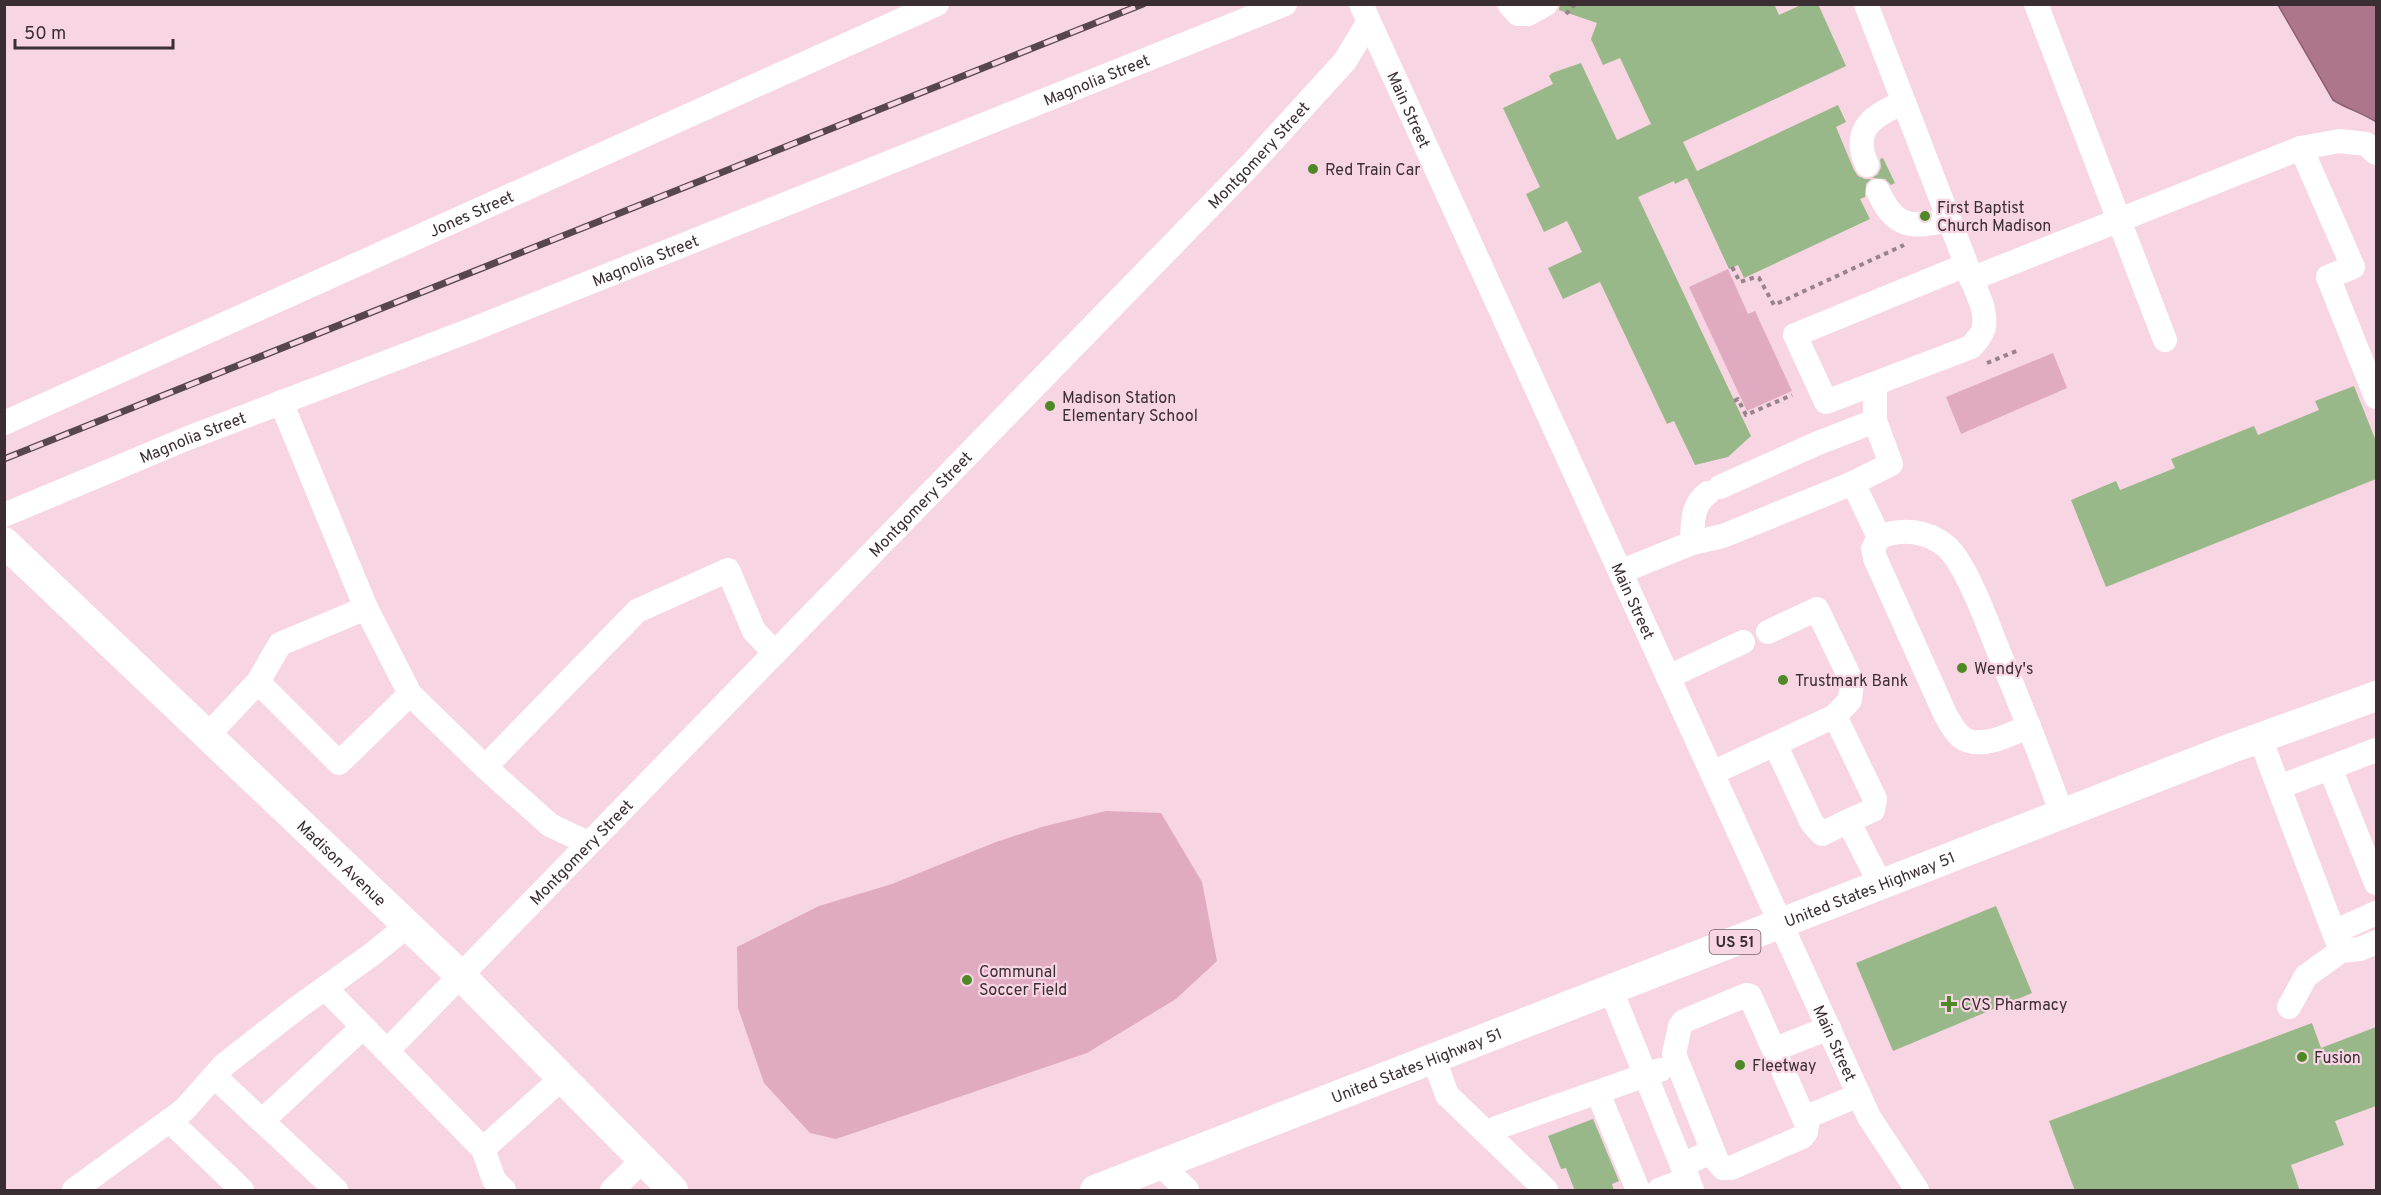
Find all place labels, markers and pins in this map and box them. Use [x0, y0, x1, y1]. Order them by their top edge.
place label: Red Train Car [1325, 161, 1421, 181]
marker: Red Train Car [1306, 162, 1320, 176]
place label: First Baptist Church Madison [1937, 199, 2051, 237]
marker: First Baptist Church Madison [1918, 209, 1932, 223]
place label: Madison Station Elementary School [1062, 389, 1198, 427]
marker: Madison Station Elementary School [1043, 399, 1057, 413]
place label: Wendy's [1974, 660, 2034, 680]
marker: Wendy's [1955, 661, 1969, 675]
place label: Trustmark Bank [1795, 672, 1908, 692]
marker: Trustmark Bank [1776, 673, 1790, 687]
place label: Communal Soccer Field [979, 963, 1067, 1001]
marker: Communal Soccer Field [960, 973, 974, 987]
place label: CVS Pharmacy [1961, 996, 2067, 1016]
marker: CVS Pharmacy [1942, 997, 1956, 1011]
place label: Fusion [2314, 1049, 2361, 1069]
marker: Fusion [2295, 1050, 2309, 1064]
place label: Fleetway [1752, 1057, 1816, 1077]
marker: Fleetway [1733, 1058, 1747, 1072]

